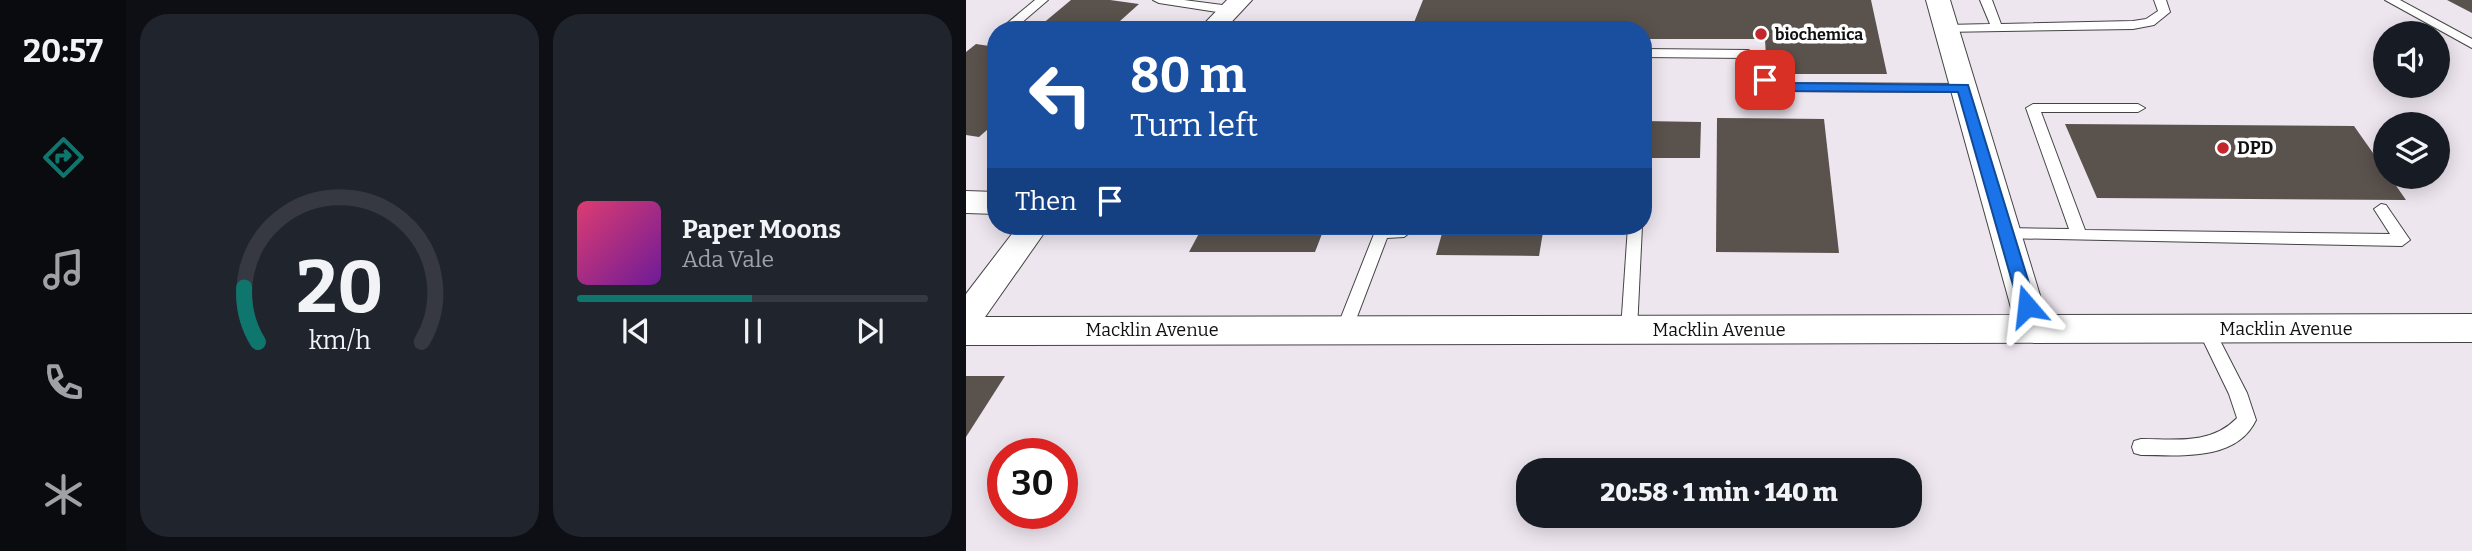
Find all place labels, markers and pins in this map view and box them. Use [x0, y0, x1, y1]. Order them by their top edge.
place label: biochemica [1775, 25, 1863, 44]
marker: biochemica [1753, 26, 1769, 42]
pin [1735, 50, 1795, 110]
place label: DPD [2237, 137, 2273, 159]
marker: DPD [2215, 140, 2231, 156]

